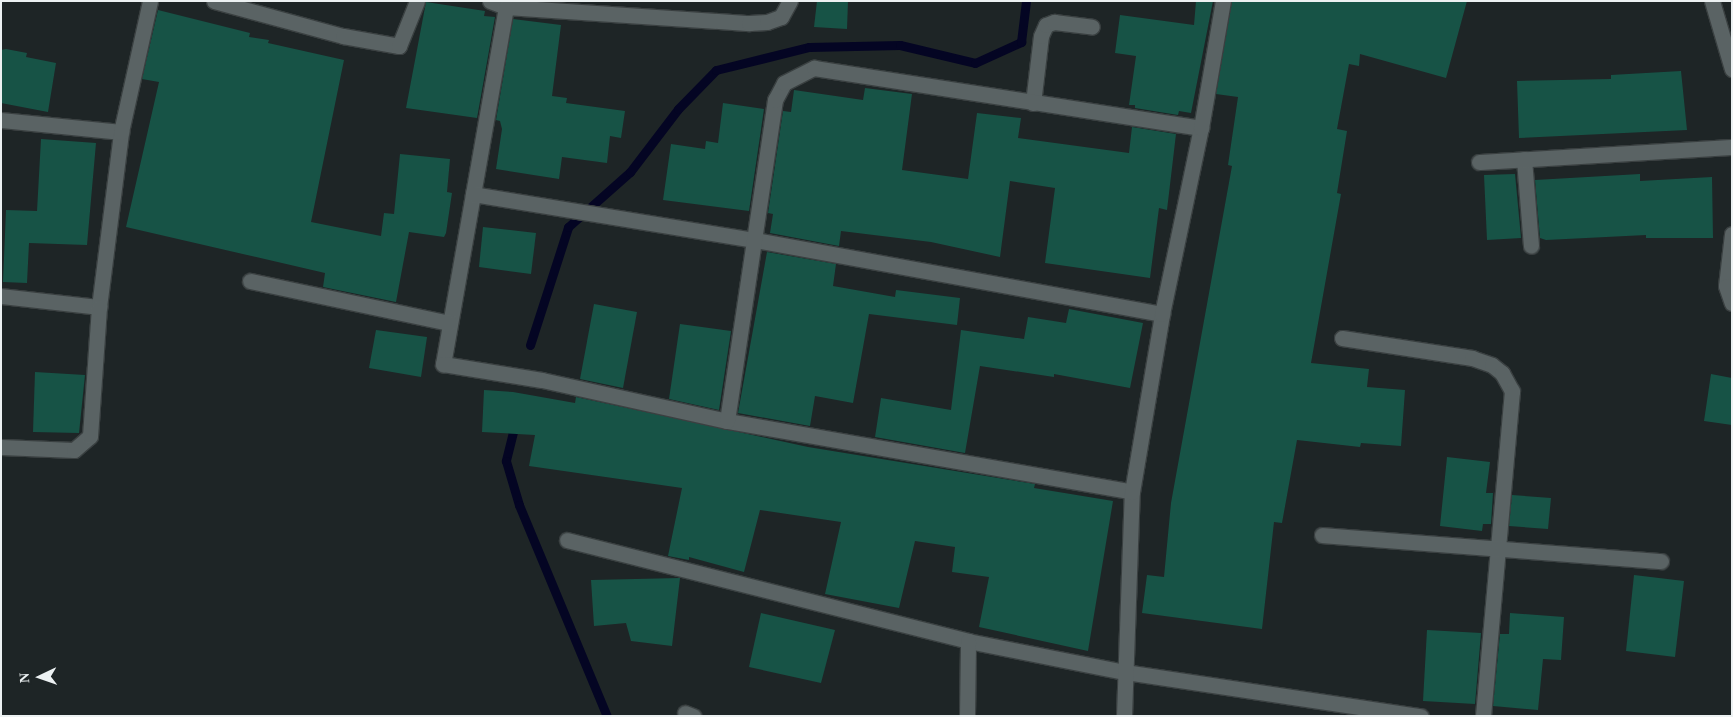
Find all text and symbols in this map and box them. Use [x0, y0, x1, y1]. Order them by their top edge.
north arrow [15, 652, 65, 702]
text: N [17, 672, 32, 683]

